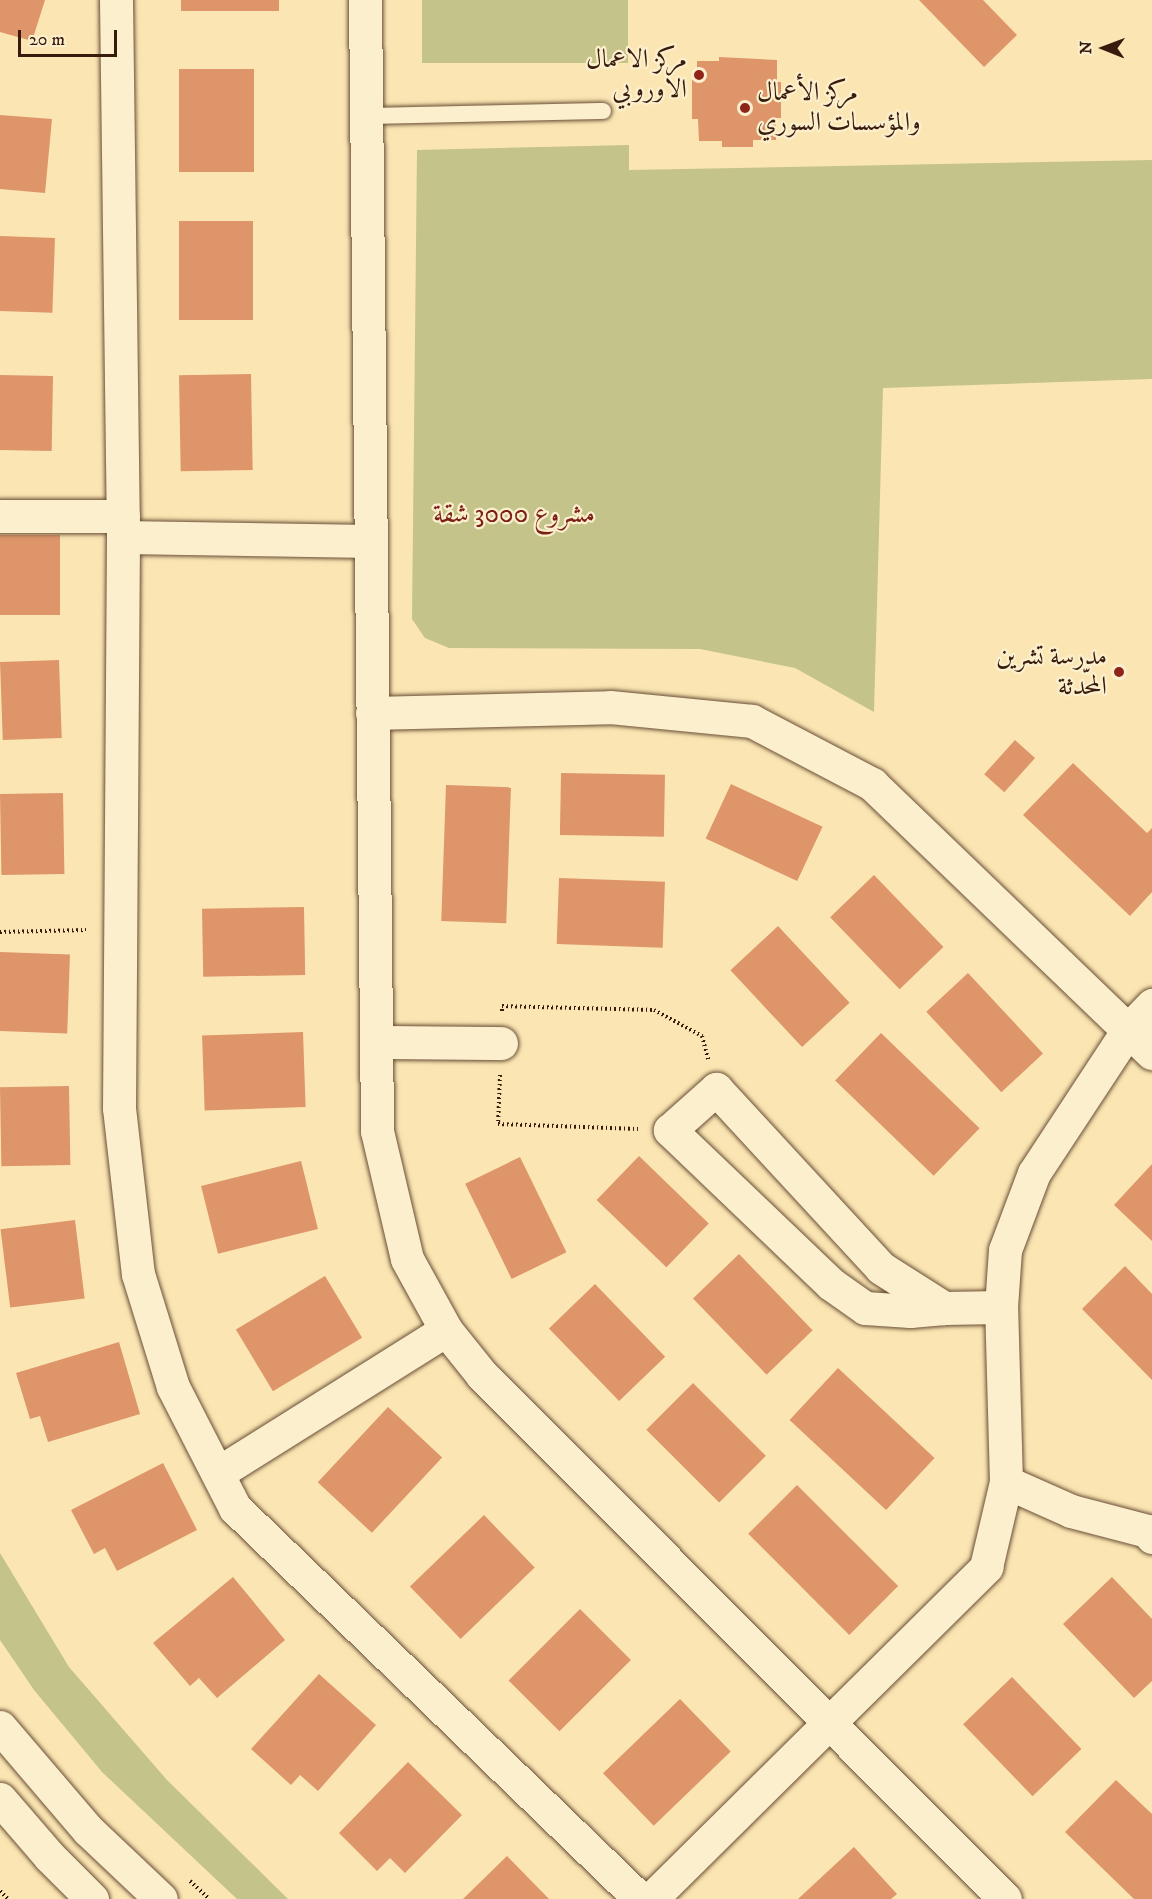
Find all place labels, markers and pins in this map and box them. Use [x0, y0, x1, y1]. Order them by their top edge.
place label: مركز الاعمال الاوروبي [586, 44, 687, 106]
marker: مركز الاعمال الاوروبي [692, 68, 706, 82]
place label: مركز الأعمال والمؤسسات السوري [757, 77, 921, 138]
marker: مركز الأعمال والمؤسسات السوري [738, 101, 752, 115]
place label: مدرسة تشرين المحّدثة [996, 641, 1107, 702]
marker: مدرسة تشرين المحّدثة [1112, 665, 1126, 679]

